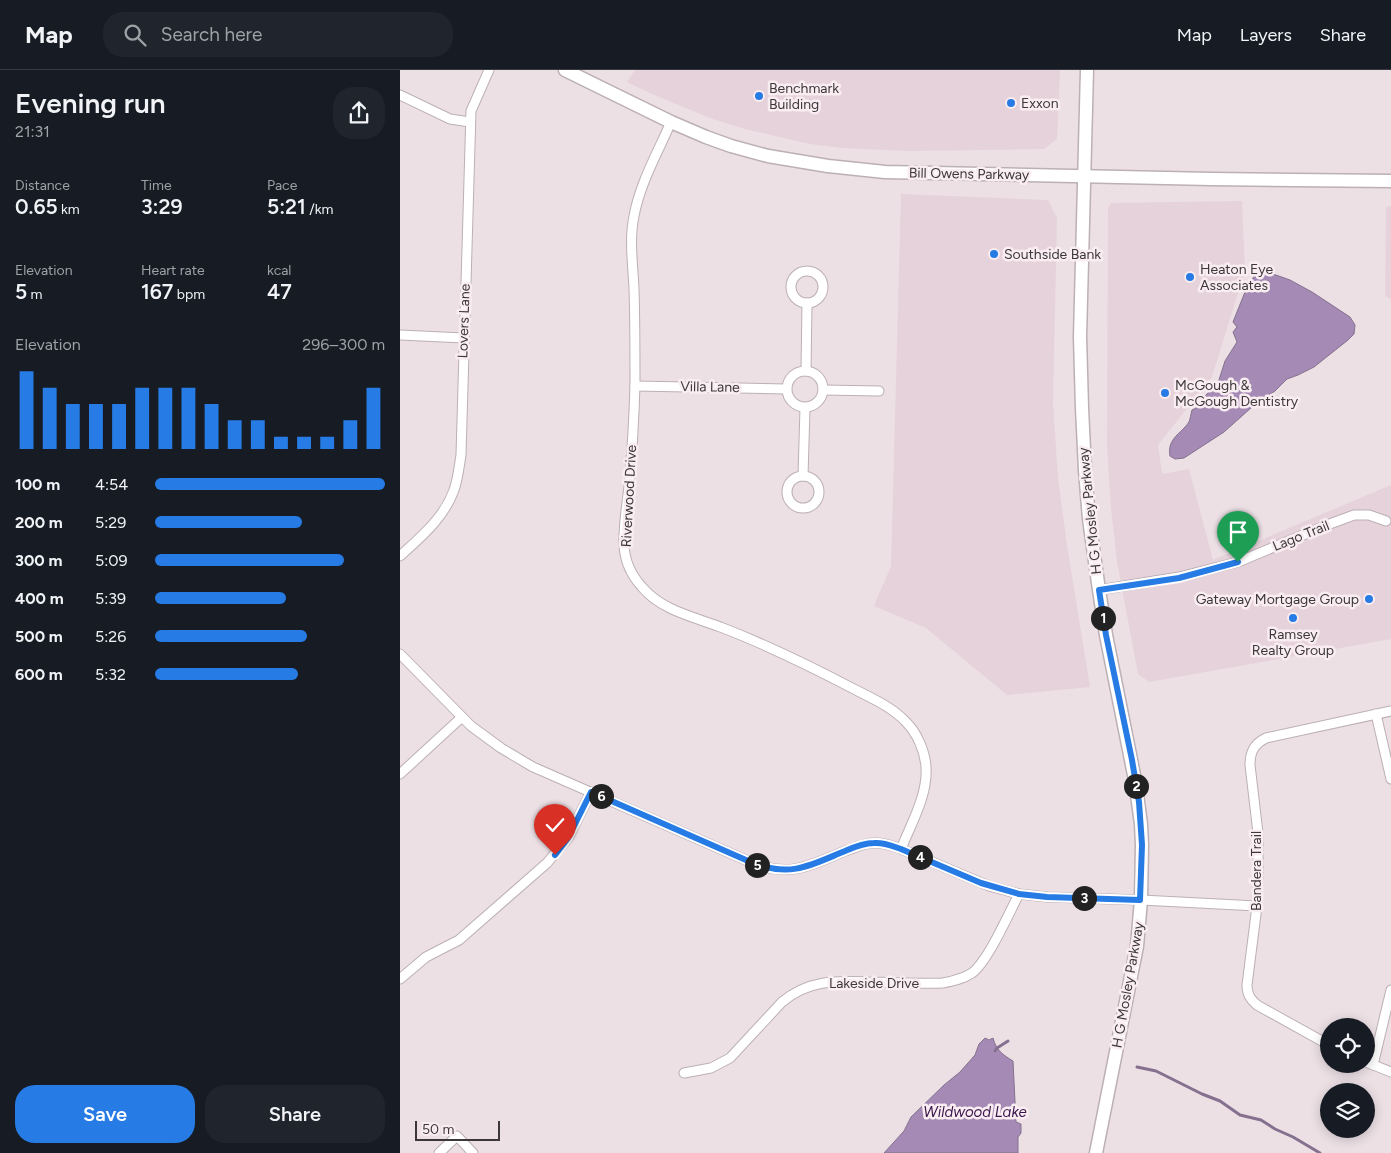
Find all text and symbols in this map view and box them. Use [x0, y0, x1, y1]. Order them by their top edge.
search box [103, 12, 453, 57]
text: Map [25, 20, 73, 49]
icon: search [121, 21, 149, 49]
text: Search here [161, 23, 262, 46]
text: Map [1177, 24, 1212, 46]
text: Layers [1240, 24, 1292, 46]
text: Share [1320, 24, 1366, 46]
place label: Benchmark Building [769, 80, 839, 113]
text: Evening run [15, 86, 166, 120]
button: share [333, 87, 385, 139]
marker: Benchmark Building [753, 90, 765, 102]
place label: Exxon [1021, 95, 1059, 112]
marker: Exxon [1005, 97, 1017, 109]
text: 21:31 [15, 122, 50, 141]
street label: Bill Owens Parkway [909, 164, 1030, 184]
text: Distance [15, 177, 70, 194]
text: Time [141, 177, 172, 194]
text: Pace [267, 177, 297, 194]
text: 0.65 [15, 194, 58, 219]
text: 3:29 [141, 194, 183, 219]
text: 5:21 [267, 194, 306, 219]
text: km [58, 201, 80, 218]
text: /km [306, 201, 333, 218]
place label: Southside Bank [1004, 246, 1101, 263]
marker: Southside Bank [988, 248, 1000, 260]
place label: Heaton Eye Associates [1200, 261, 1273, 294]
text: Elevation [15, 262, 73, 279]
text: Heart rate [141, 262, 205, 279]
text: kcal [267, 262, 291, 279]
marker: Heaton Eye Associates [1184, 271, 1196, 283]
text: 5 [15, 279, 27, 304]
text: 167 [141, 279, 173, 304]
text: 47 [267, 279, 292, 304]
street label: Lovers Lane [454, 283, 474, 359]
text: m [27, 286, 43, 303]
text: bpm [173, 286, 205, 303]
text: Elevation [15, 335, 81, 354]
text: 296–300 m [302, 335, 385, 354]
place label: McGough & McGough Dentistry [1175, 377, 1299, 410]
street label: Villa Lane [680, 378, 740, 396]
marker: McGough & McGough Dentistry [1159, 387, 1171, 399]
street label: Riverwood Drive [618, 444, 640, 548]
street label: H G Mosley Parkway [1075, 446, 1105, 575]
text: 100 m [15, 475, 60, 494]
text: 4:54 [95, 475, 128, 494]
pin [1217, 511, 1259, 562]
text: 200 m [15, 513, 63, 532]
text: 5:29 [95, 513, 126, 532]
street label: Lago Trail [1270, 517, 1332, 555]
icon: arrive [1224, 518, 1252, 546]
text: 300 m [15, 551, 62, 570]
text: 5:09 [95, 551, 128, 570]
text: 400 m [15, 589, 64, 608]
text: 5:39 [95, 589, 126, 608]
place label: Gateway Mortgage Group [1196, 591, 1359, 608]
marker: Gateway Mortgage Group [1363, 593, 1375, 605]
pin: 1 [1090, 606, 1116, 630]
text: 1 [1101, 610, 1106, 627]
marker: Ramsey Realty Group [1287, 612, 1299, 624]
place label: Ramsey Realty Group [1252, 626, 1334, 659]
text: 500 m [15, 627, 63, 646]
text: 5:26 [95, 627, 126, 646]
text: 600 m [15, 665, 63, 684]
text: 5:32 [95, 665, 126, 684]
pin: 2 [1124, 774, 1148, 798]
text: 2 [1132, 778, 1141, 795]
pin: 6 [588, 784, 614, 808]
text: 6 [597, 788, 606, 805]
pin [534, 804, 576, 855]
icon: check [541, 811, 569, 839]
street label: Bandera Trail [1248, 831, 1265, 911]
pin: 4 [908, 844, 932, 870]
text: 4 [916, 849, 925, 866]
pin: 5 [744, 852, 770, 878]
text: 5 [753, 857, 762, 874]
pin: 3 [1072, 886, 1096, 910]
text: 3 [1081, 890, 1088, 907]
street label: H G Mosley Parkway [1109, 920, 1148, 1049]
street label: Lakeside Drive [829, 975, 919, 992]
map controls [1320, 1018, 1375, 1138]
button: locate [1320, 1018, 1375, 1073]
button: layers [1320, 1083, 1375, 1138]
button: Save [15, 1085, 195, 1143]
button: Share [205, 1085, 385, 1143]
water label: Wildwood Lake [923, 1103, 1027, 1121]
scale bar [415, 1118, 500, 1141]
text: 50 m [422, 1121, 454, 1138]

